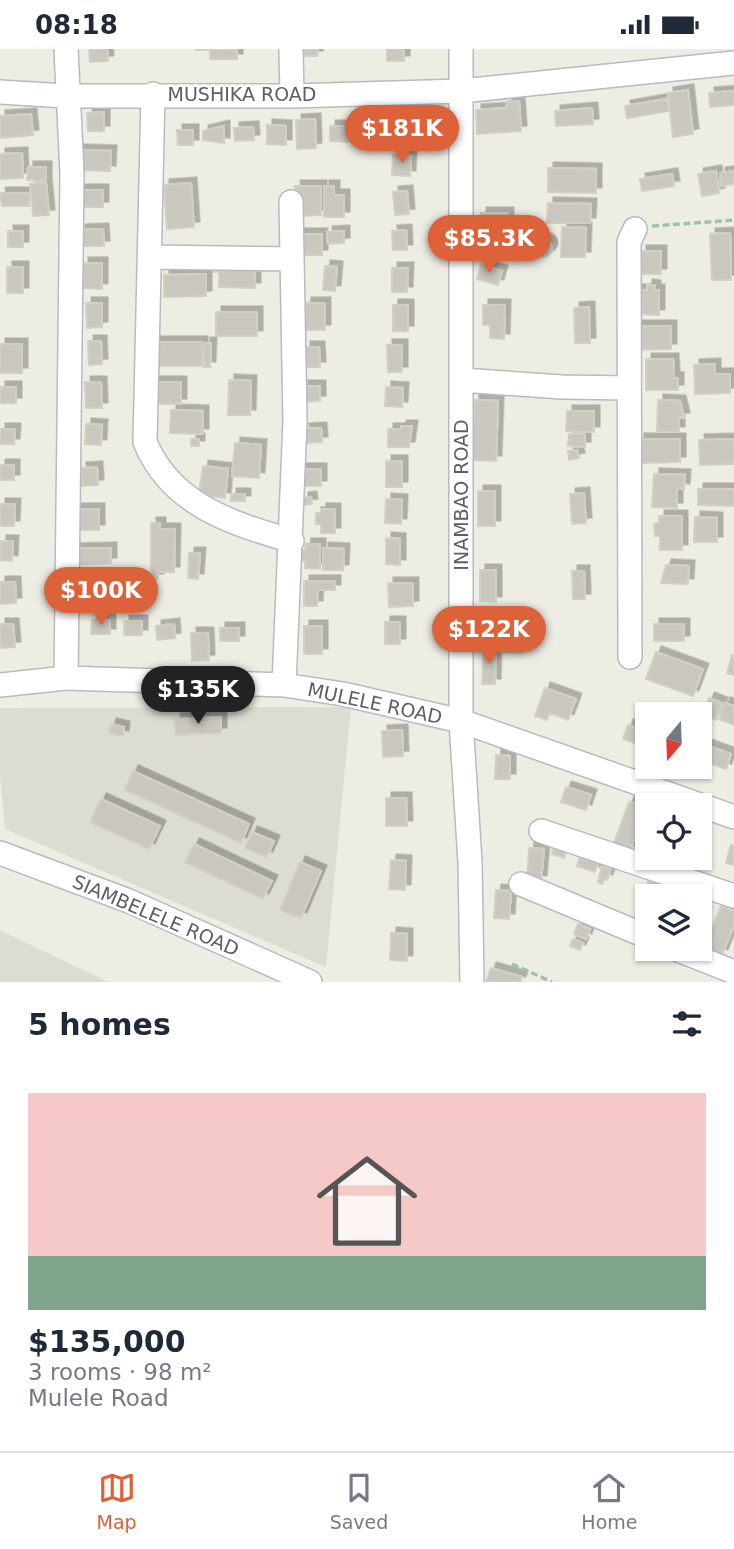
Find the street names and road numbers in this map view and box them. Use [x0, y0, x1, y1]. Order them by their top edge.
street label: MUSHIKA ROAD [168, 83, 316, 105]
street label: INAMBAO ROAD [450, 419, 472, 571]
street label: MULELE ROAD [306, 678, 444, 728]
street label: SIAMBELELE ROAD [69, 870, 243, 960]

